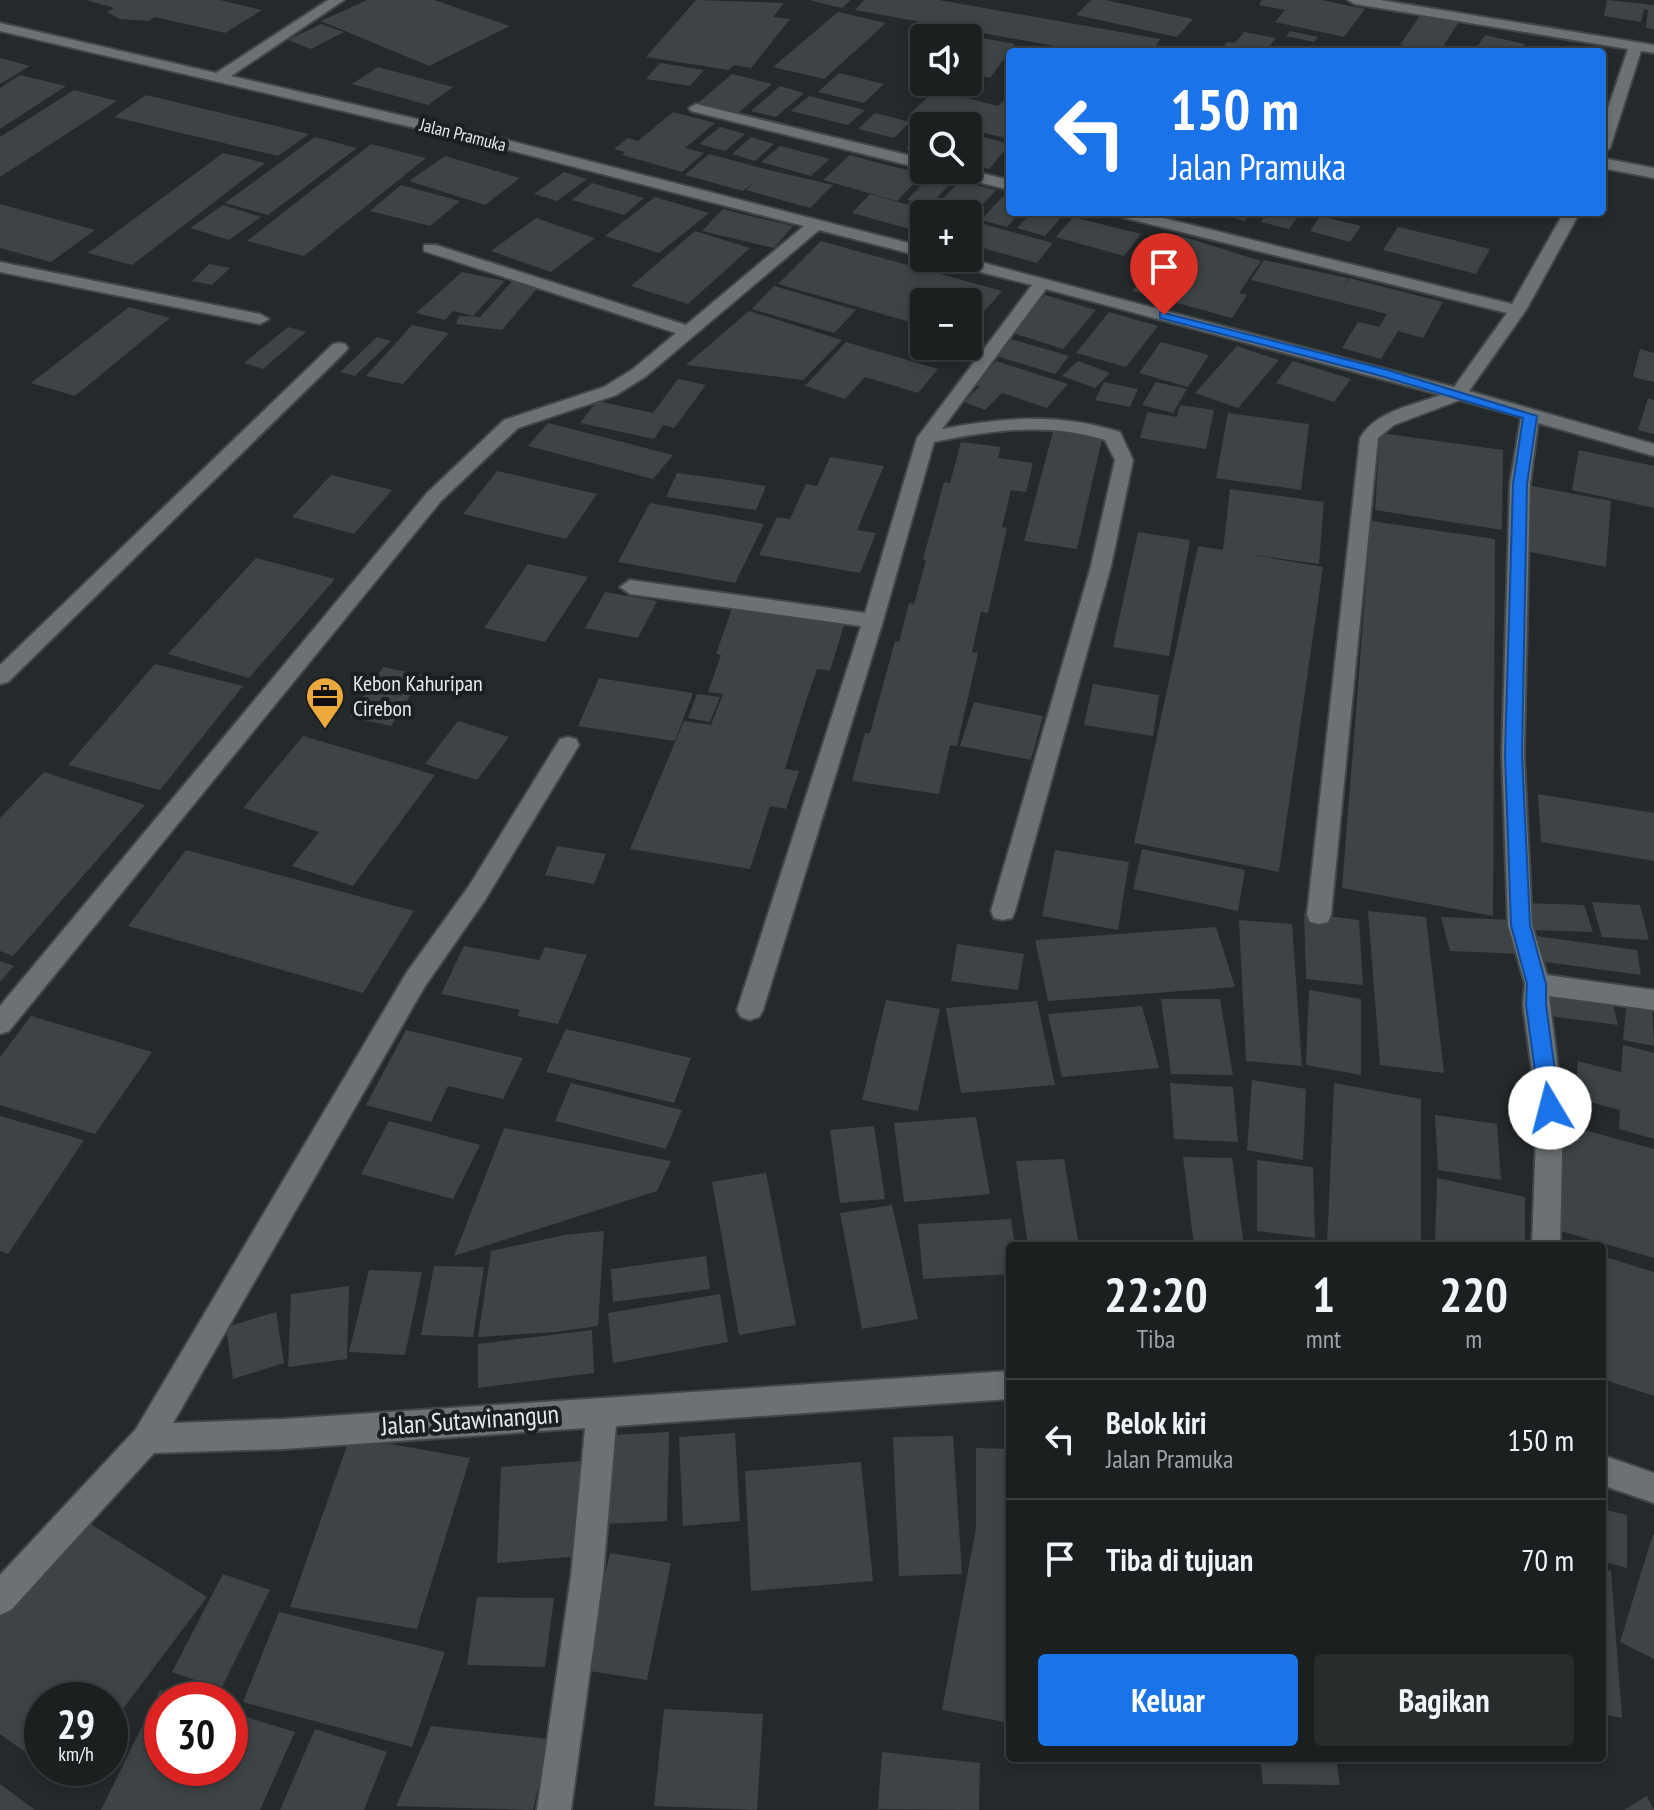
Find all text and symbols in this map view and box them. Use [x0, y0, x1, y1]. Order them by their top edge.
map controls [910, 24, 982, 360]
button: sound [910, 24, 982, 96]
text: 150 m [1170, 73, 1299, 145]
icon: left [1038, 80, 1142, 184]
street label: Jalan Pramuka [417, 112, 509, 156]
button: search [910, 112, 982, 184]
text: Jalan Pramuka [1170, 143, 1346, 190]
button: + [910, 200, 982, 272]
pin [1130, 233, 1198, 315]
icon: arrive [1142, 245, 1186, 289]
button: − [910, 288, 982, 360]
place label: Kebon Kahuripan Cirebon [353, 669, 483, 722]
office icon: Kebon Kahuripan Cirebon [304, 675, 346, 730]
position arrow [1508, 1066, 1592, 1150]
text: 22:20 [1104, 1263, 1208, 1325]
text: 1 [1312, 1263, 1335, 1325]
text: 220 [1439, 1263, 1508, 1325]
text: Tiba [1136, 1322, 1175, 1355]
text: mnt [1306, 1322, 1341, 1355]
text: m [1465, 1322, 1482, 1355]
street label: Jalan Sutawinangun [379, 1397, 560, 1442]
text: Belok kiri [1106, 1403, 1207, 1442]
icon: left [1038, 1417, 1082, 1461]
text: 150 m [1508, 1420, 1574, 1459]
text: Jalan Pramuka [1106, 1442, 1233, 1475]
icon: arrive [1038, 1537, 1082, 1581]
text: Tiba di tujuan [1106, 1540, 1253, 1579]
text: 70 m [1521, 1540, 1574, 1579]
button: Keluar [1038, 1654, 1298, 1746]
button: Bagikan [1314, 1654, 1574, 1746]
speed limit sign: 30 [144, 1682, 248, 1786]
text: 29 [57, 1698, 95, 1750]
text: km/h [58, 1741, 94, 1767]

